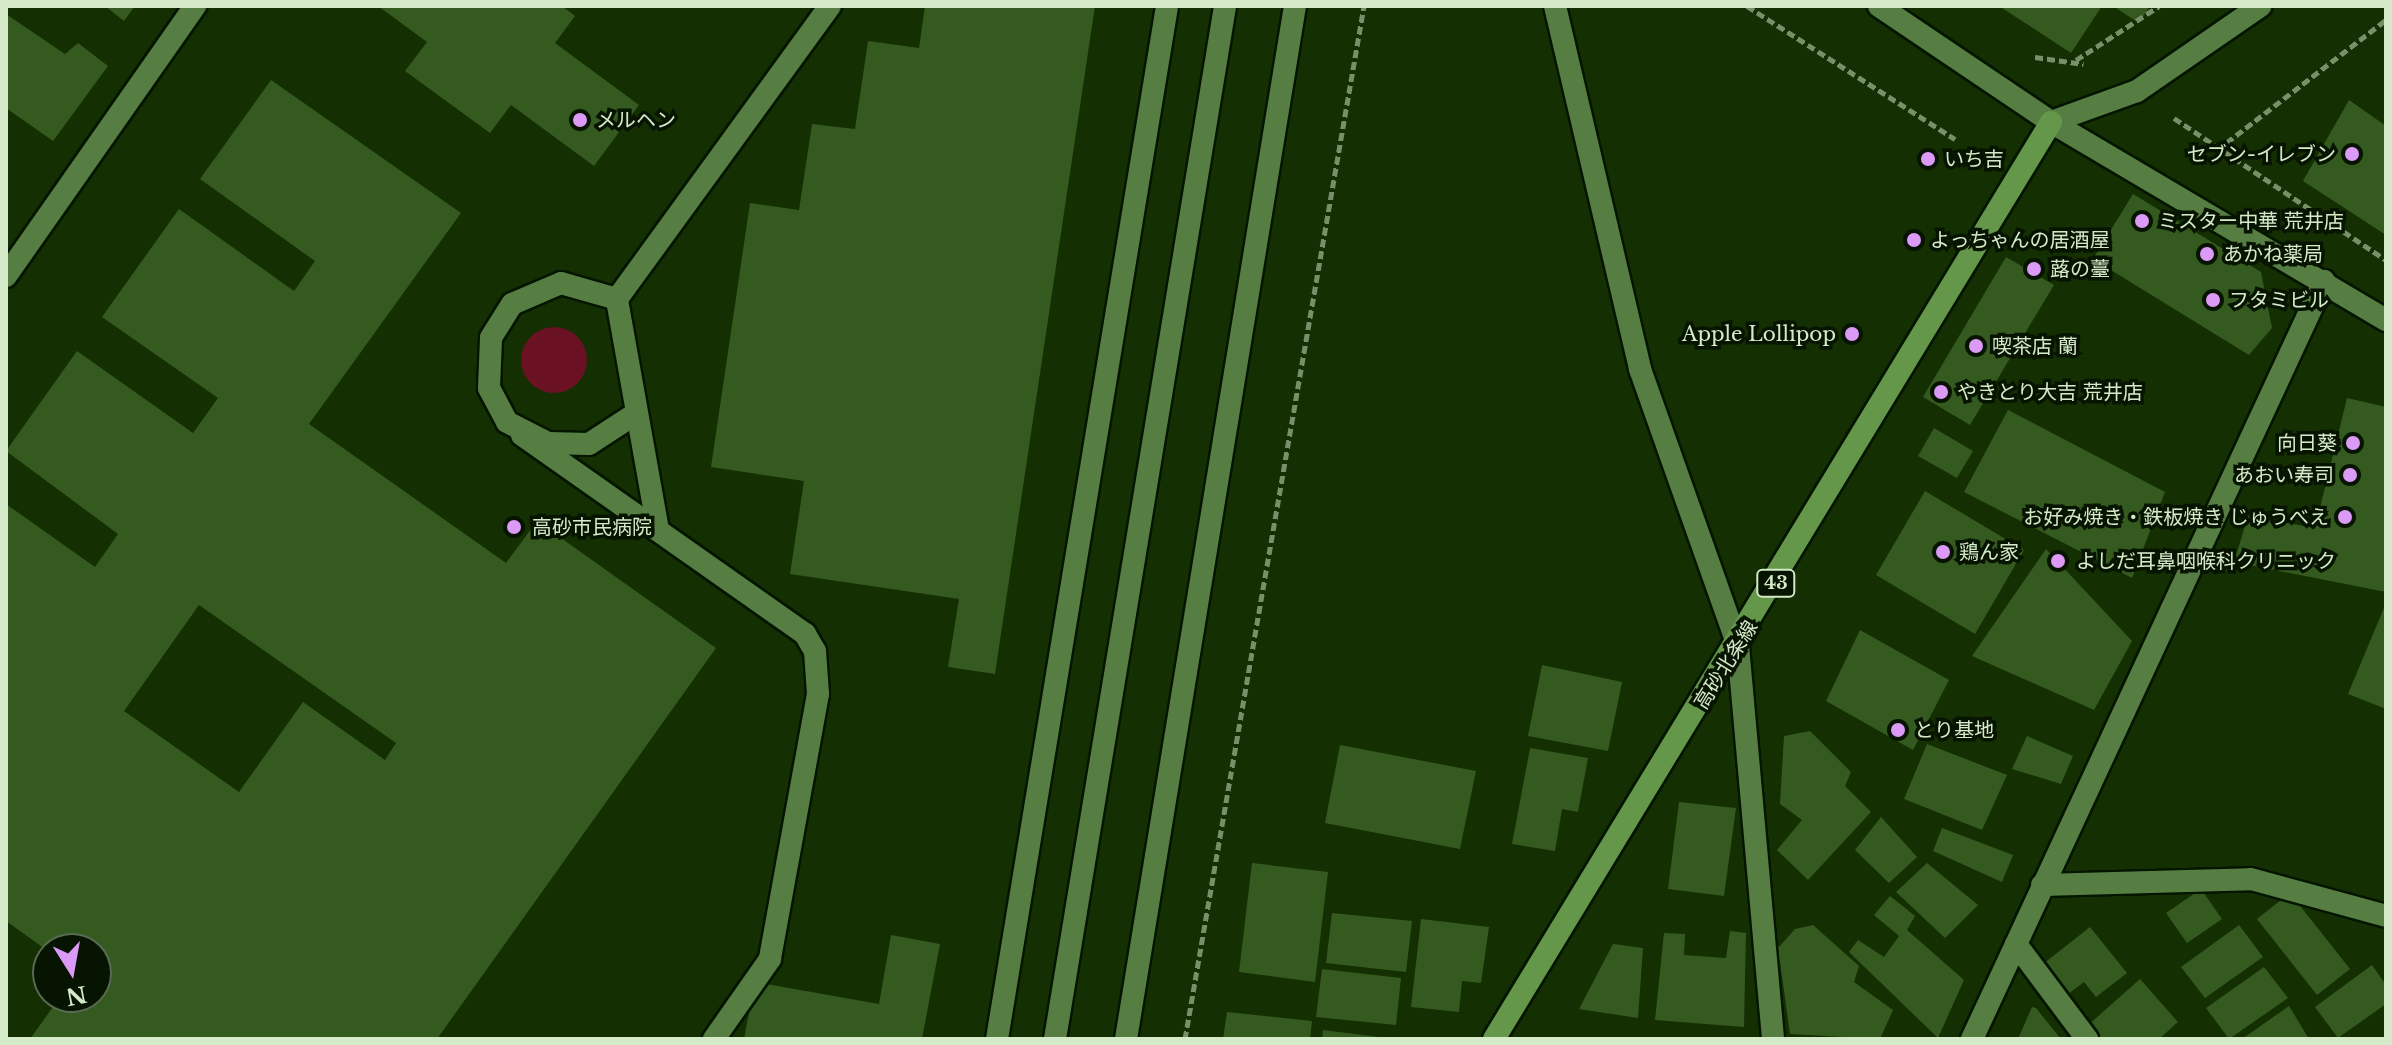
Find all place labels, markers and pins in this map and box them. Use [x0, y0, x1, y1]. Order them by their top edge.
place label: メルヘン [596, 108, 676, 132]
marker: メルヘン [571, 111, 589, 129]
place label: セブン-イレブン [2187, 142, 2336, 166]
marker: セブン-イレブン [2343, 145, 2361, 163]
place label: いち吉 [1944, 147, 2004, 171]
marker: いち吉 [1919, 150, 1937, 168]
place label: ミスター中華 荒井店 [2158, 209, 2344, 233]
marker: ミスター中華 荒井店 [2133, 212, 2151, 230]
place label: よっちゃんの居酒屋 [1930, 228, 2110, 252]
marker: よっちゃんの居酒屋 [1905, 231, 1923, 249]
place label: あかね薬局 [2223, 242, 2323, 266]
marker: あかね薬局 [2198, 245, 2216, 263]
place label: 蕗の薹 [2050, 257, 2110, 281]
marker: 蕗の薹 [2025, 260, 2043, 278]
place label: フタミビル [2229, 288, 2329, 312]
marker: フタミビル [2204, 291, 2222, 309]
place label: Apple Lollipop [1682, 322, 1836, 346]
marker: Apple Lollipop [1843, 325, 1861, 343]
place label: 喫茶店 蘭 [1992, 334, 2078, 358]
marker: 喫茶店 蘭 [1967, 337, 1985, 355]
place label: やきとり大吉 荒井店 [1957, 380, 2143, 404]
marker: やきとり大吉 荒井店 [1932, 383, 1950, 401]
place label: 向日葵 [2277, 431, 2337, 455]
marker: 向日葵 [2344, 434, 2362, 452]
place label: あおい寿司 [2234, 463, 2334, 487]
marker: あおい寿司 [2341, 466, 2359, 484]
place label: お好み焼き・鉄板焼き じゅうべえ [2023, 505, 2329, 529]
marker: お好み焼き・鉄板焼き じゅうべえ [2336, 508, 2354, 526]
place label: 高砂市民病院 [532, 515, 652, 539]
marker: 高砂市民病院 [503, 516, 525, 538]
place label: 鶏ん家 [1959, 540, 2019, 564]
marker: 鶏ん家 [1934, 543, 1952, 561]
place label: よしだ耳鼻咽喉科クリニック [2076, 549, 2336, 573]
marker: よしだ耳鼻咽喉科クリニック [2047, 550, 2069, 572]
place label: とり基地 [1914, 718, 1994, 742]
marker: とり基地 [1889, 721, 1907, 739]

